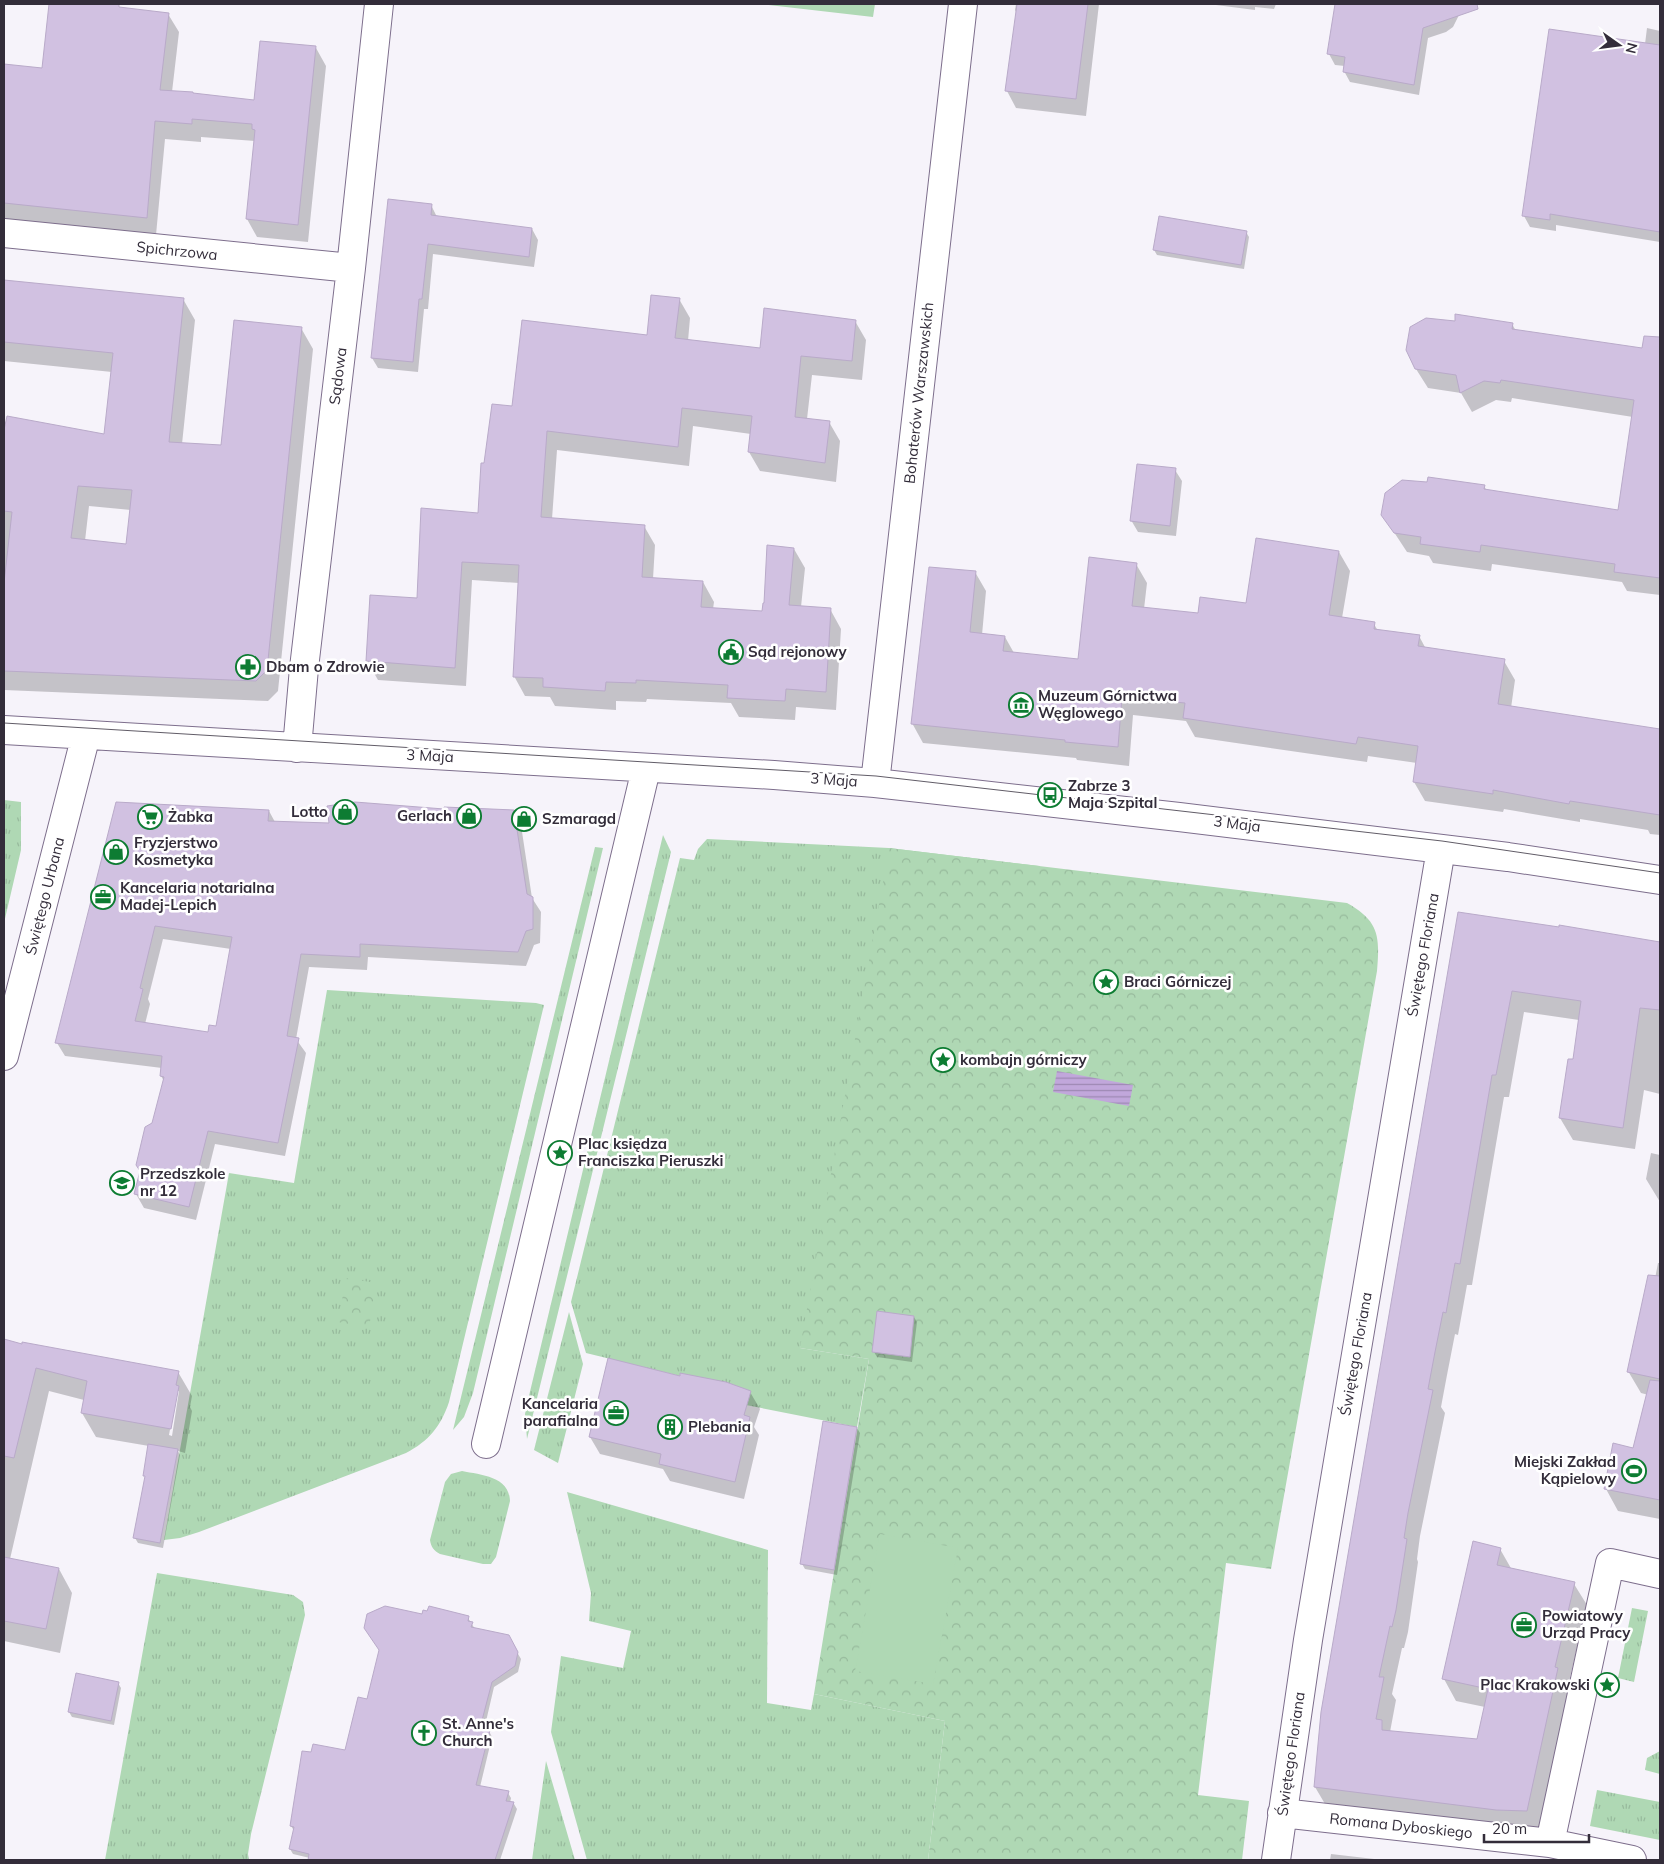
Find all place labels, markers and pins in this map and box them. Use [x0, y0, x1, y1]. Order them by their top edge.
public building icon: Sąd rejonowy [718, 639, 744, 665]
place label: Sąd rejonowy [748, 642, 848, 661]
pharmacy icon: Dbam o Zdrowie [235, 654, 261, 680]
place label: Dbam o Zdrowie [266, 657, 385, 676]
place label: Muzeum Górnictwa Węglowego [1038, 686, 1177, 722]
museum icon: Muzeum Górnictwa Węglowego [1008, 692, 1034, 718]
place label: Zabrze 3 Maja Szpital [1068, 776, 1157, 812]
bus stop icon: Zabrze 3 Maja Szpital [1037, 782, 1063, 808]
shop icon: Lotto [332, 799, 358, 825]
place label: Lotto [291, 802, 328, 821]
shop icon: Gerlach [456, 803, 482, 829]
supermarket icon: Żabka [137, 804, 163, 830]
place label: Gerlach [397, 806, 452, 825]
shop icon: Szmaragd [511, 806, 537, 832]
place label: Żabka [168, 807, 213, 826]
place label: Szmaragd [542, 809, 616, 828]
place label: Fryzjerstwo Kosmetyka [134, 833, 218, 869]
shop icon: Fryzjerstwo Kosmetyka [103, 839, 129, 865]
place label: Kancelaria notarialna Madej-Lepich [120, 878, 275, 914]
office icon: Kancelaria notarialna Madej-Lepich [90, 884, 116, 910]
place icon: Braci Górniczej [1093, 969, 1119, 995]
place label: Braci Górniczej [1124, 972, 1231, 991]
place icon: kombajn górniczy [930, 1047, 956, 1073]
place label: kombajn górniczy [960, 1050, 1088, 1069]
place label: Plac księdza Franciszka Pieruszki [578, 1134, 724, 1170]
place icon: Plac księdza Franciszka Pieruszki [547, 1140, 573, 1166]
place label: Przedszkole nr 12 [140, 1164, 226, 1200]
school or university icon: Przedszkole nr 12 [109, 1170, 135, 1196]
place label: Kancelaria parafialna [522, 1394, 598, 1430]
office icon: Kancelaria parafialna [603, 1400, 629, 1426]
building icon: Plebania [657, 1414, 683, 1440]
place label: Plebania [688, 1417, 751, 1436]
place label: Miejski Zakład Kąpielowy [1514, 1452, 1617, 1488]
sports icon: Miejski Zakład Kąpielowy [1621, 1458, 1647, 1484]
place label: Powiatowy Urząd Pracy [1542, 1606, 1631, 1642]
office icon: Powiatowy Urząd Pracy [1511, 1612, 1537, 1638]
place icon: Plac Krakowski [1594, 1672, 1620, 1698]
place label: Plac Krakowski [1480, 1675, 1590, 1694]
place label: St. Anne's Church [442, 1714, 514, 1750]
church icon: St. Anne's Church [411, 1720, 437, 1746]

